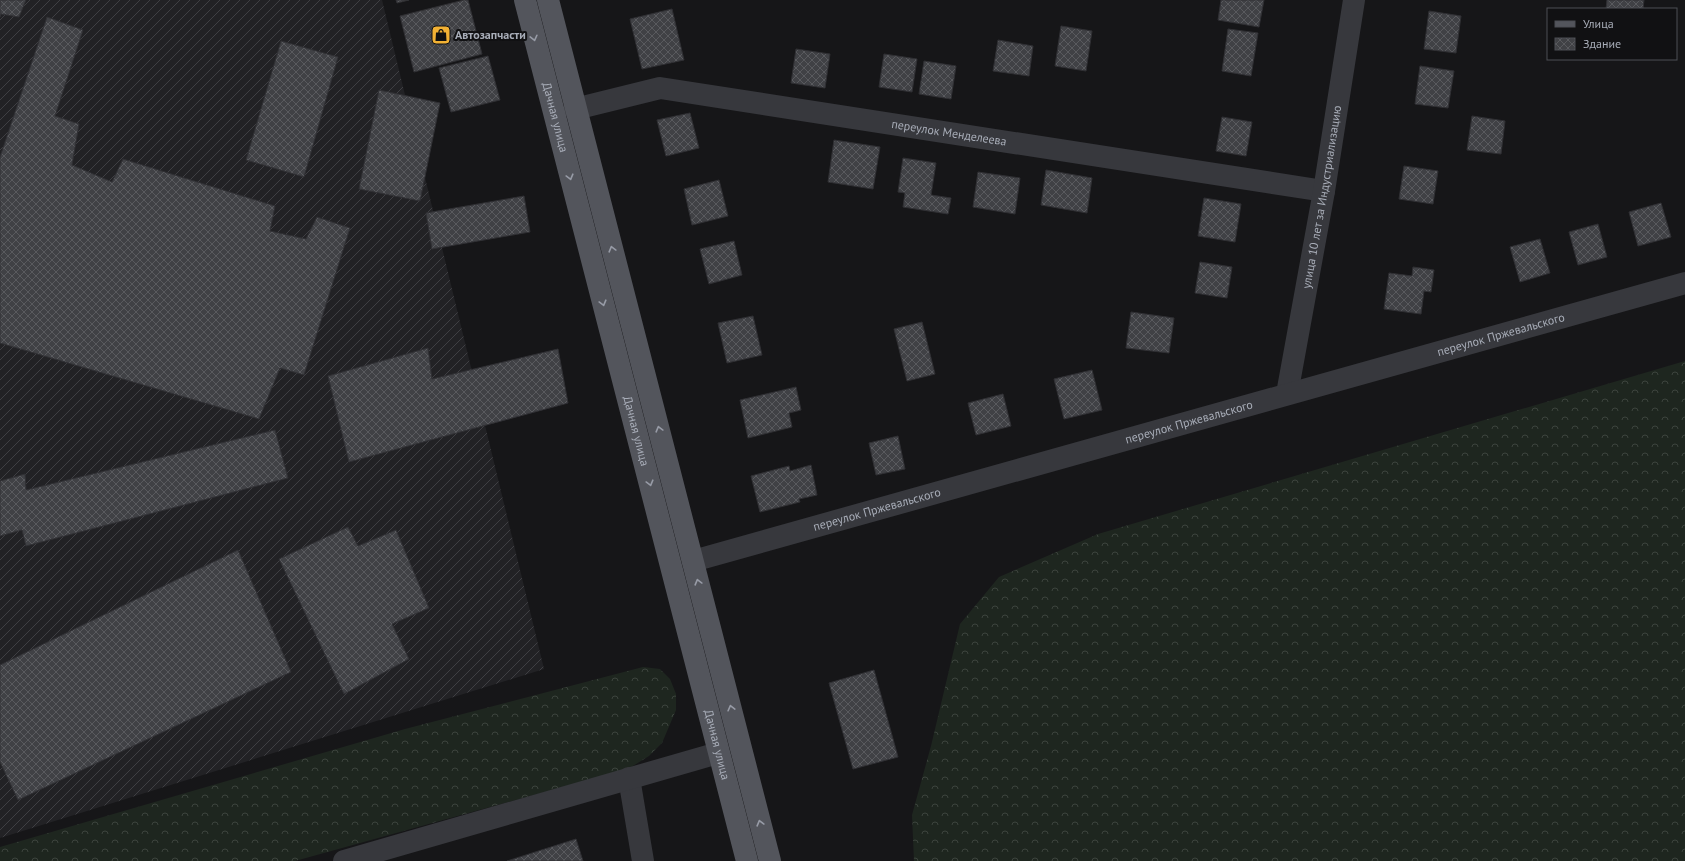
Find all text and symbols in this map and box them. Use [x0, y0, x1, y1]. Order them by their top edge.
legend [1547, 8, 1677, 60]
text: Улица [1583, 16, 1614, 31]
shop icon: Автозапчасти [430, 24, 452, 46]
place label: Автозапчасти [455, 27, 526, 42]
one-way arrow [530, 35, 538, 41]
text: Здание [1583, 36, 1621, 51]
street label: Дачная улица [539, 80, 572, 154]
street label: улица 10 лет за Индустриализацию [1298, 104, 1344, 290]
street label: переулок Менделеева [890, 116, 1008, 149]
one-way arrow [565, 174, 574, 181]
one-way arrow [608, 246, 617, 253]
one-way arrow [598, 299, 607, 306]
street label: переулок Пржевальского [1435, 309, 1566, 359]
street label: Дачная улица [620, 394, 653, 467]
street label: переулок Пржевальского [1123, 397, 1254, 447]
one-way arrow [655, 426, 663, 432]
one-way arrow [645, 480, 653, 486]
street label: переулок Пржевальского [811, 484, 942, 534]
one-way arrow [695, 579, 703, 585]
one-way arrow [728, 705, 736, 711]
street label: Дачная улица [701, 708, 734, 781]
one-way arrow [756, 820, 765, 827]

